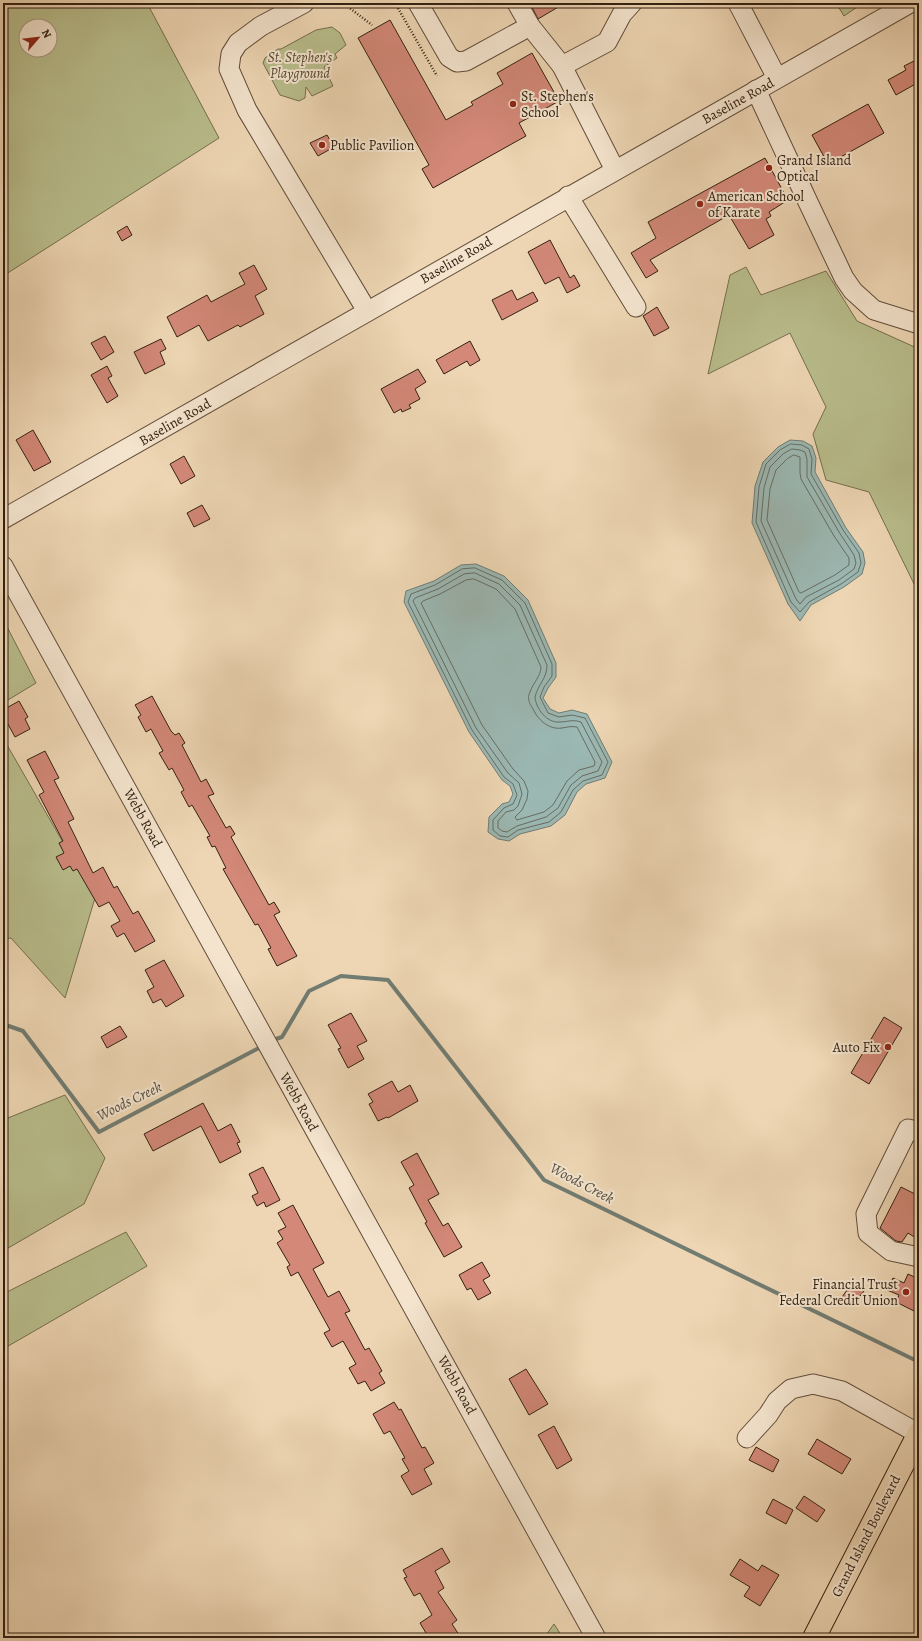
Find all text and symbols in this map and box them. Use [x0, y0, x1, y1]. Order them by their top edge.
north arrow [18, 18, 58, 58]
text: N [38, 26, 55, 41]
park label: St. Stephen's Playground [268, 48, 333, 83]
street label: Baseline Road [698, 73, 778, 129]
place label: St. Stephen's School [521, 87, 594, 122]
marker: St. Stephen's School [508, 99, 518, 109]
place label: Public Pavilion [330, 136, 415, 155]
marker: Public Pavilion [317, 140, 327, 150]
place label: Grand Island Optical [777, 151, 852, 186]
marker: Grand Island Optical [764, 163, 774, 173]
place label: American School of Karate [707, 187, 804, 222]
marker: American School of Karate [695, 199, 705, 209]
street label: Baseline Road [417, 232, 496, 288]
street label: Baseline Road [136, 394, 215, 450]
street label: Webb Road [119, 784, 167, 851]
place label: Auto Fix [832, 1038, 880, 1057]
marker: Auto Fix [883, 1042, 893, 1052]
street label: Webb Road [275, 1068, 323, 1135]
water label: Woods Creek [93, 1076, 165, 1125]
water label: Woods Creek [546, 1158, 618, 1208]
place label: Financial Trust Federal Credit Union [779, 1275, 898, 1310]
marker: Financial Trust Federal Credit Union [901, 1287, 911, 1297]
street label: Webb Road [433, 1351, 481, 1418]
street label: Grand Island Boulevard [827, 1471, 905, 1600]

